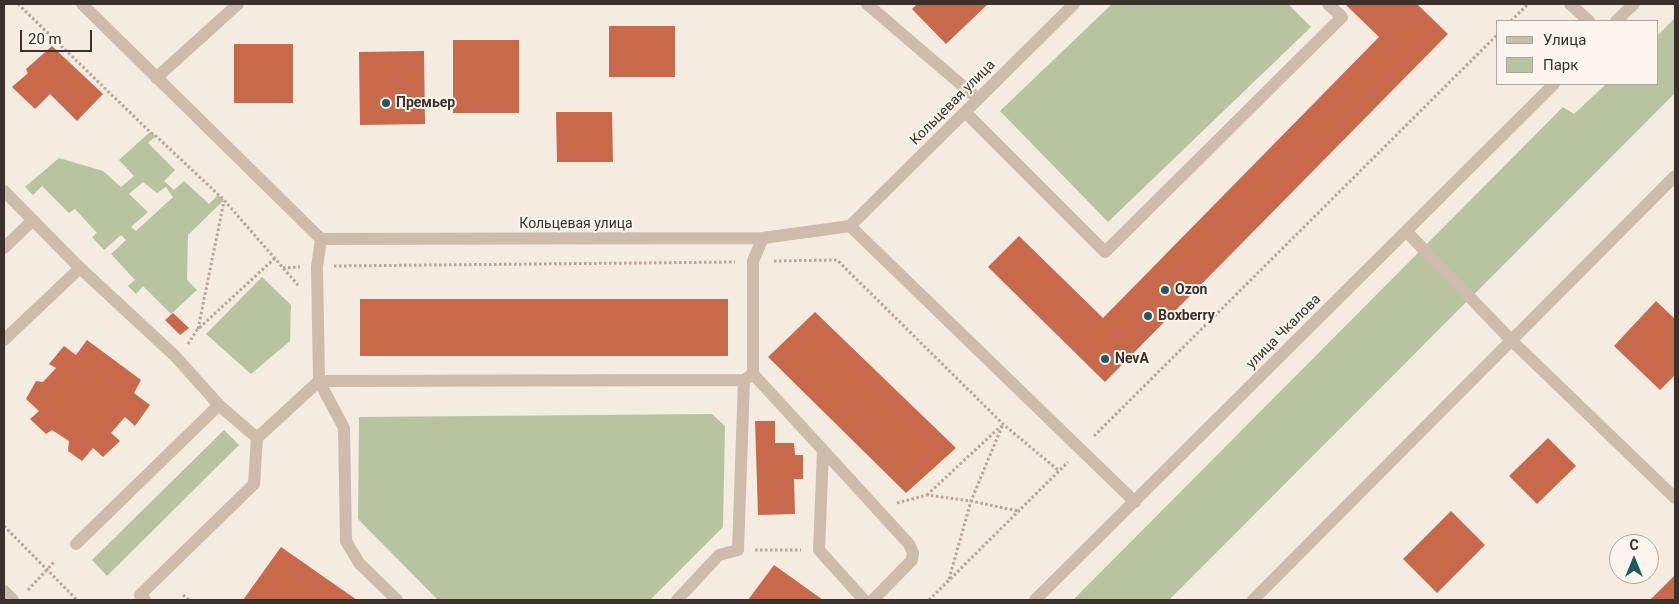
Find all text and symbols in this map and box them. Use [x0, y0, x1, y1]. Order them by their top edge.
scale bar [22, 20, 95, 52]
legend [1496, 20, 1659, 85]
text: 20 m [28, 30, 62, 48]
text: Улица [1543, 31, 1586, 49]
text: Парк [1543, 56, 1578, 74]
street label: Кольцевая улица [907, 57, 999, 149]
place label: Премьер [396, 95, 455, 111]
marker: Премьер [380, 97, 392, 109]
street label: Кольцевая улица [519, 216, 633, 232]
place label: Ozon [1175, 282, 1207, 298]
marker: Ozon [1159, 284, 1171, 296]
street label: улица Чкалова [1243, 291, 1325, 373]
place label: Boxberry [1158, 308, 1215, 324]
marker: Boxberry [1142, 310, 1154, 322]
place label: NevA [1115, 351, 1149, 367]
marker: NevA [1099, 353, 1111, 365]
north arrow [1609, 534, 1659, 584]
text: С [1629, 537, 1639, 553]

